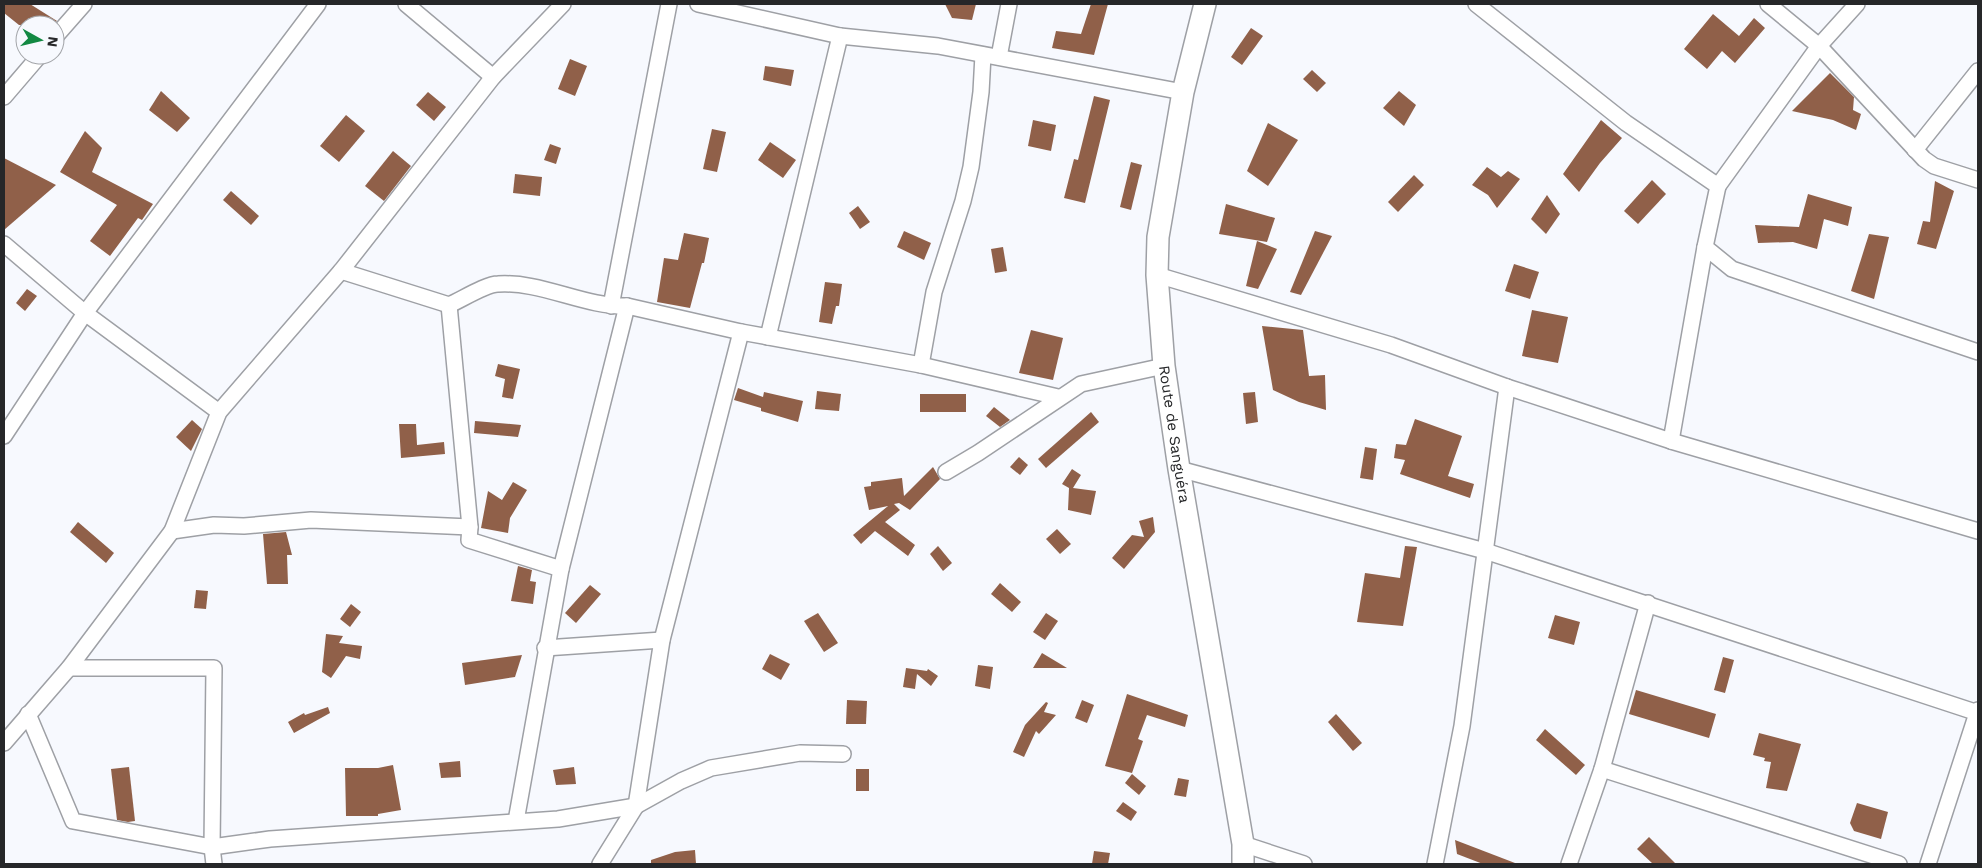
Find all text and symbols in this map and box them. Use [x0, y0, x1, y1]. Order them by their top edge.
north arrow [15, 15, 65, 65]
text: N [44, 36, 62, 48]
street label: Route de Sanguéra [1155, 364, 1194, 505]

